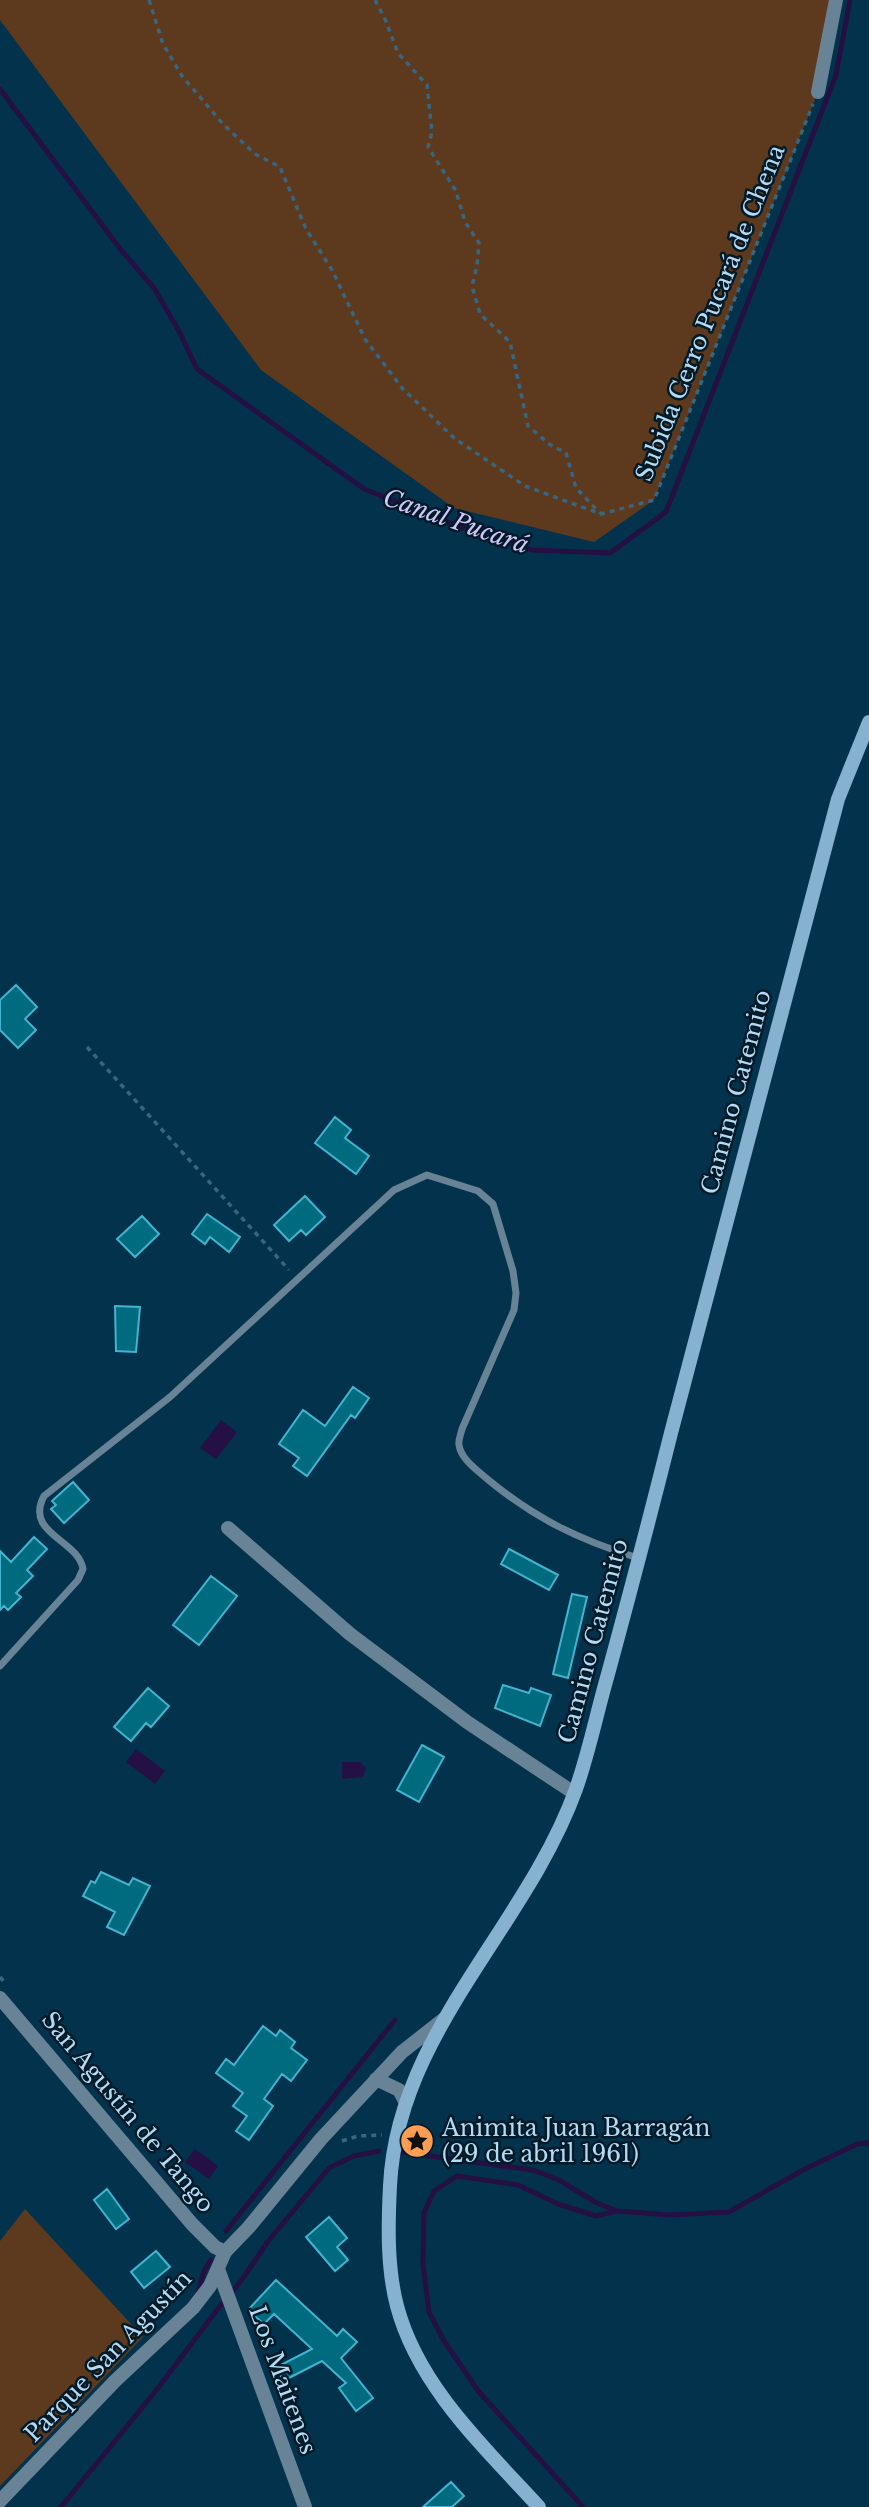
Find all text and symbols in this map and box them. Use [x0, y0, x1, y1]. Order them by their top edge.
street label: Subida Cerro Pucará de Chena [630, 140, 791, 485]
water label: Canal Pucará [379, 483, 533, 559]
street label: Camino Catemito [695, 987, 777, 1197]
street label: Camino Catemito [552, 1536, 634, 1746]
street label: San Agustín de Tango [36, 2006, 220, 2218]
place label: Animita Juan Barragán (29 de abril 1961) [441, 2114, 711, 2168]
place icon: Animita Juan Barragán (29 de abril 1961) [398, 2122, 436, 2160]
street label: Parque San Agustín [19, 2264, 197, 2448]
street label: Los Maitenes [243, 2302, 323, 2458]

